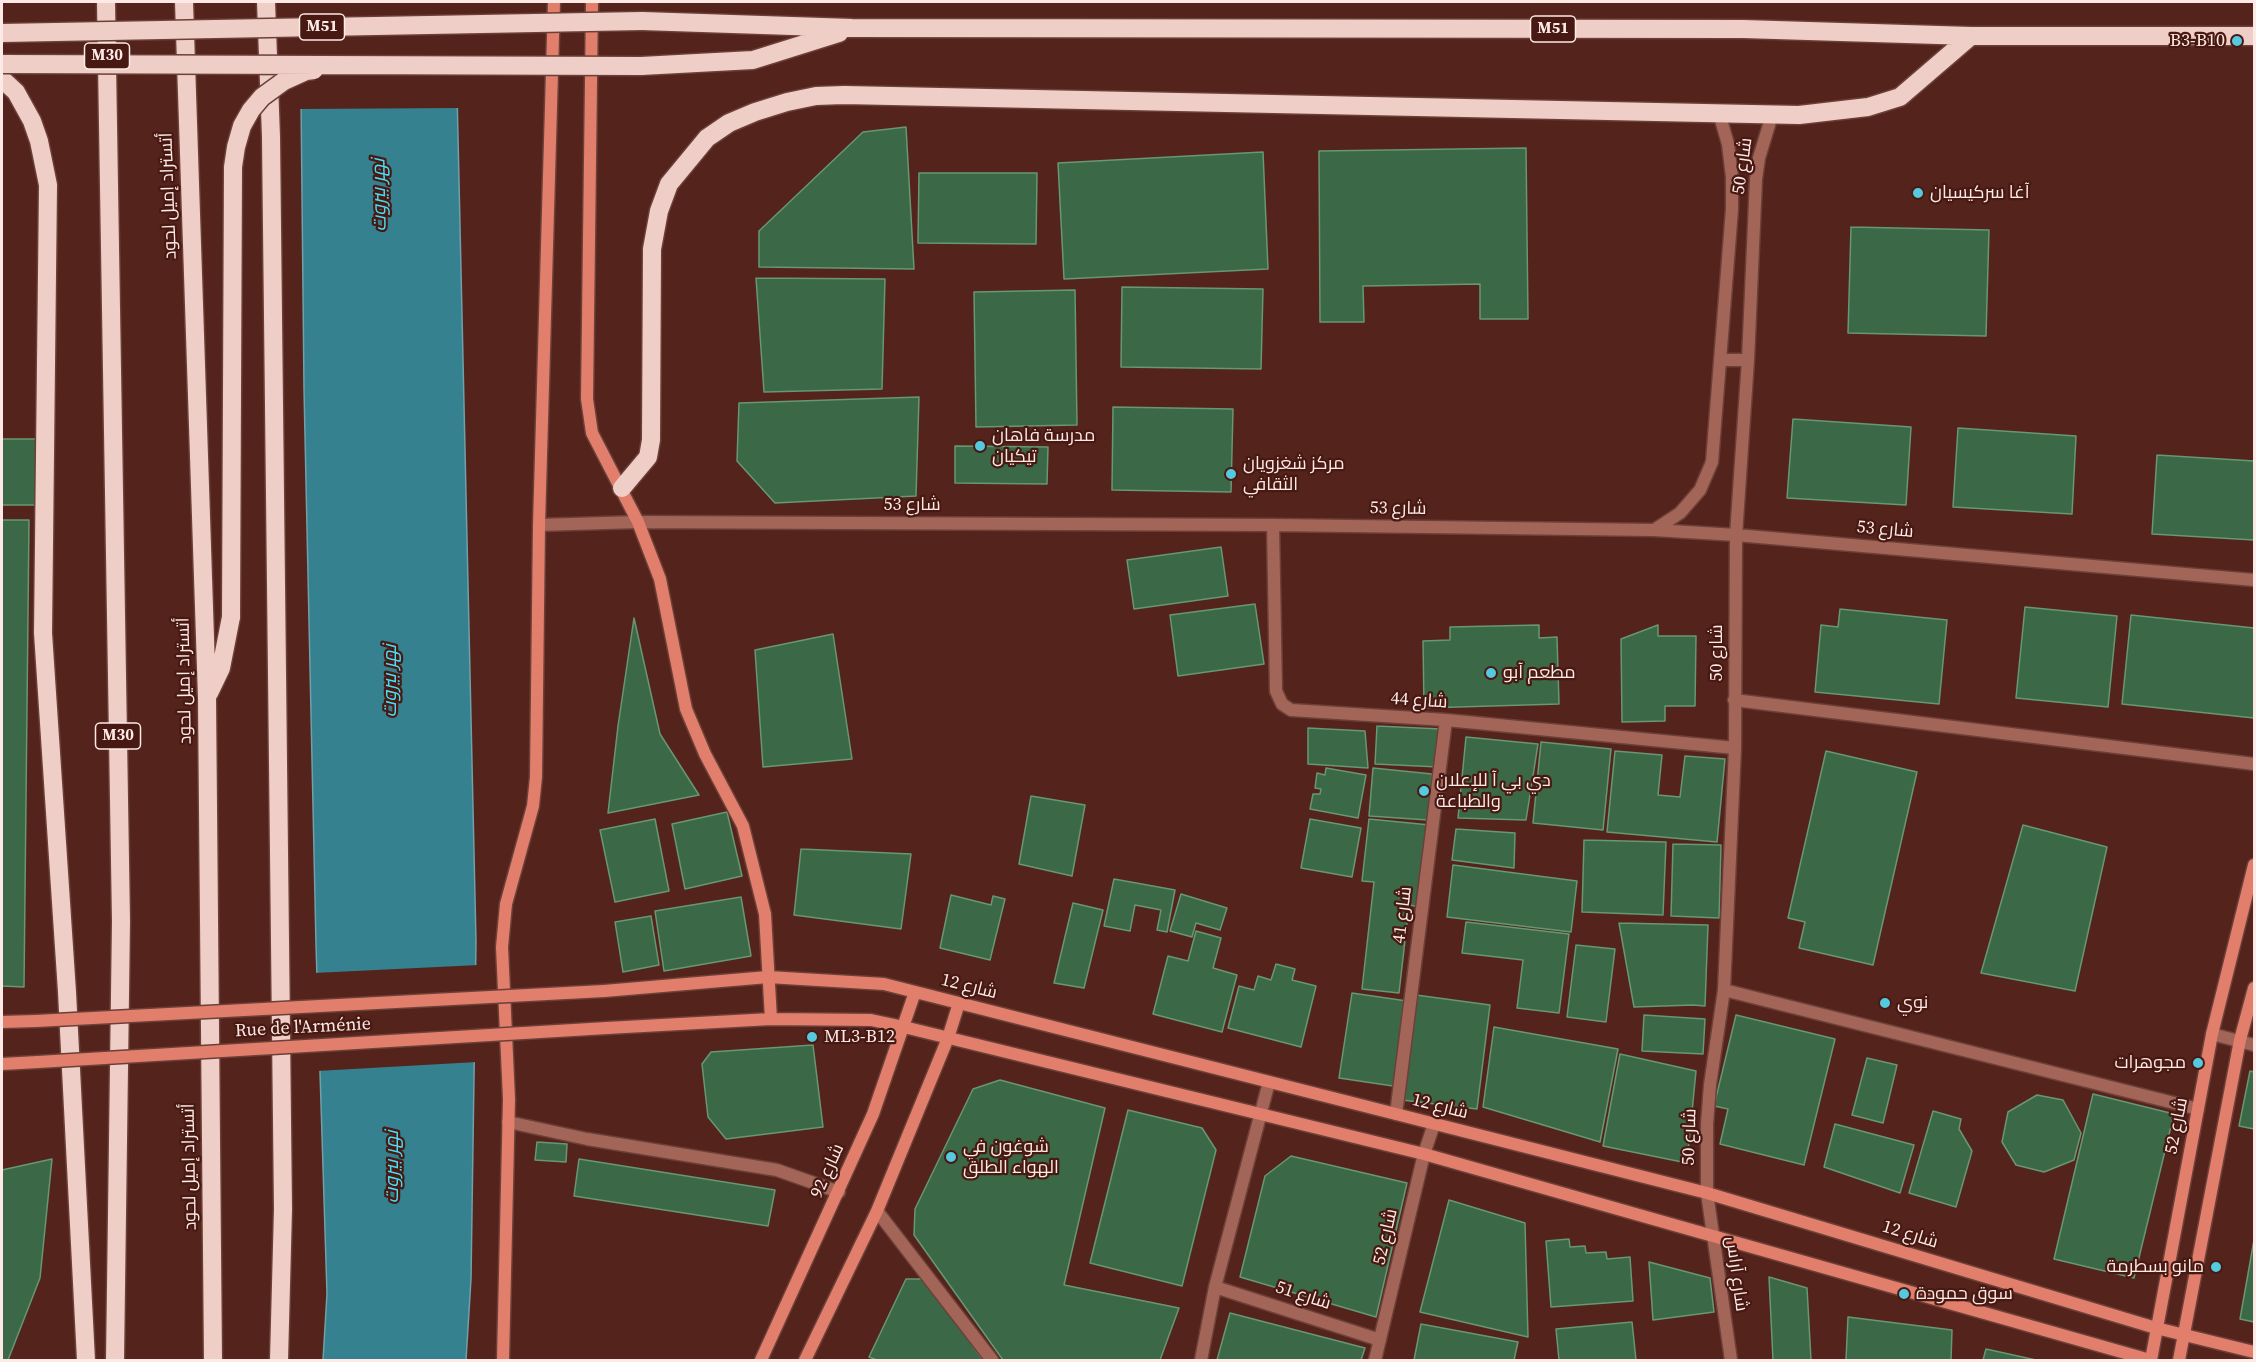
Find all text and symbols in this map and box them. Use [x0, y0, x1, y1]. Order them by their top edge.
road number: M51 [300, 14, 344, 40]
road number: M51 [1530, 16, 1576, 42]
place label: B3-B10 [2170, 30, 2225, 52]
marker: B3-B10 [2230, 34, 2244, 48]
road number: M30 [84, 43, 130, 69]
street label: أتستراد إميل لحود [156, 132, 182, 260]
street label: شارع 50 [1728, 136, 1758, 196]
water label: نهر بيروت [367, 158, 393, 232]
place label: آغا سركيسيان [1930, 182, 2030, 204]
marker: آغا سركيسيان [1911, 186, 1925, 200]
place label: مدرسة فاهان تيكيان [992, 425, 1095, 468]
marker: مدرسة فاهان تيكيان [973, 439, 987, 453]
place label: مركز شغزويان الثقافي [1243, 453, 1344, 496]
marker: مركز شغزويان الثقافي [1224, 467, 1238, 481]
street label: شارع 53 [883, 494, 941, 516]
street label: شارع 53 [1369, 498, 1427, 520]
street label: شارع 53 [1856, 517, 1914, 543]
street label: أتستراد إميل لحود [173, 617, 197, 745]
street label: شارع 50 [1706, 624, 1728, 682]
water label: نهر بيروت [379, 644, 403, 718]
place label: مطعم آبو [1503, 662, 1576, 684]
marker: مطعم آبو [1484, 666, 1498, 680]
street label: شارع 44 [1390, 688, 1448, 714]
road number: M30 [96, 723, 140, 749]
place label: دي بي آ للإعلان والطباعة [1436, 770, 1551, 812]
marker: دي بي آ للإعلان والطباعة [1417, 784, 1431, 798]
street label: شارع 41 [1389, 885, 1417, 945]
street label: شارع 12 [939, 970, 999, 1004]
place label: نوي [1897, 992, 1928, 1014]
marker: نوي [1878, 996, 1892, 1010]
street label: Rue de l'Arménie [235, 1014, 371, 1042]
place label: ML3-B12 [824, 1026, 895, 1048]
marker: ML3-B12 [805, 1030, 819, 1044]
place label: مجوهرات [2114, 1052, 2186, 1074]
marker: مجوهرات [2191, 1056, 2205, 1070]
street label: شارع 12 [1410, 1090, 1470, 1124]
street label: شارع 52 [2161, 1096, 2193, 1156]
street label: أتستراد إميل لحود [178, 1103, 202, 1231]
street label: شارع 50 [1678, 1108, 1702, 1166]
water label: نهر بيروت [381, 1130, 405, 1204]
place label: شوغون في الهواء الطلق [963, 1136, 1059, 1178]
street label: شارع 92 [807, 1141, 849, 1201]
marker: شوغون في الهواء الطلق [944, 1150, 958, 1164]
street label: شارع 52 [1369, 1207, 1403, 1267]
street label: شارع 12 [1880, 1216, 1940, 1254]
street label: شارع آراس [1720, 1235, 1752, 1313]
place label: مانو بسطرمة [2107, 1256, 2204, 1278]
marker: مانو بسطرمة [2209, 1260, 2223, 1274]
street label: شارع 51 [1273, 1277, 1333, 1315]
place label: سوق حمودة [1916, 1283, 2013, 1305]
marker: سوق حمودة [1897, 1287, 1911, 1301]

